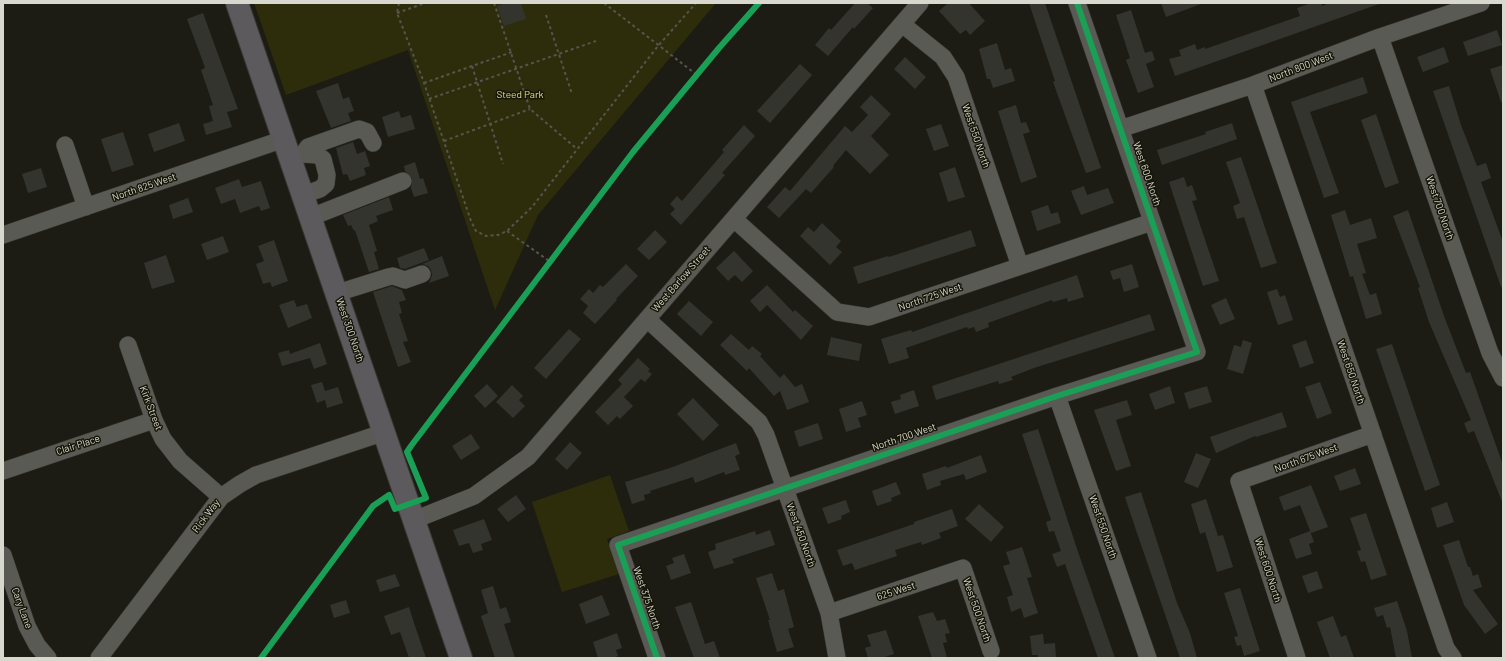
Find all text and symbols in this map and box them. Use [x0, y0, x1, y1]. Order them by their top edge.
street label: North 800 West [1267, 49, 1335, 85]
park label: Steed Park [496, 89, 544, 101]
street label: West 550 North [959, 102, 993, 170]
street label: West 600 North [1130, 140, 1164, 208]
street label: North 825 West [111, 170, 177, 204]
street label: West 700 North [1423, 174, 1457, 242]
street label: West Barlow Street [649, 244, 713, 314]
street label: North 725 West [897, 281, 963, 313]
street label: West 300 North [333, 296, 367, 364]
street label: West 650 North [1334, 338, 1368, 406]
street label: Kirk Street [137, 384, 165, 432]
street label: North 700 West [870, 420, 938, 454]
street label: Clair Place [55, 432, 101, 458]
street label: North 675 West [1273, 441, 1339, 475]
street label: West 550 North [1086, 493, 1120, 561]
street label: Rick Way [190, 497, 222, 535]
street label: West 450 North [784, 501, 818, 569]
street label: West 600 North [1252, 536, 1284, 604]
street label: West 375 North [631, 565, 663, 631]
street label: West 500 North [960, 576, 994, 644]
street label: 625 West [875, 579, 917, 603]
street label: Cary Lane [9, 586, 35, 630]

